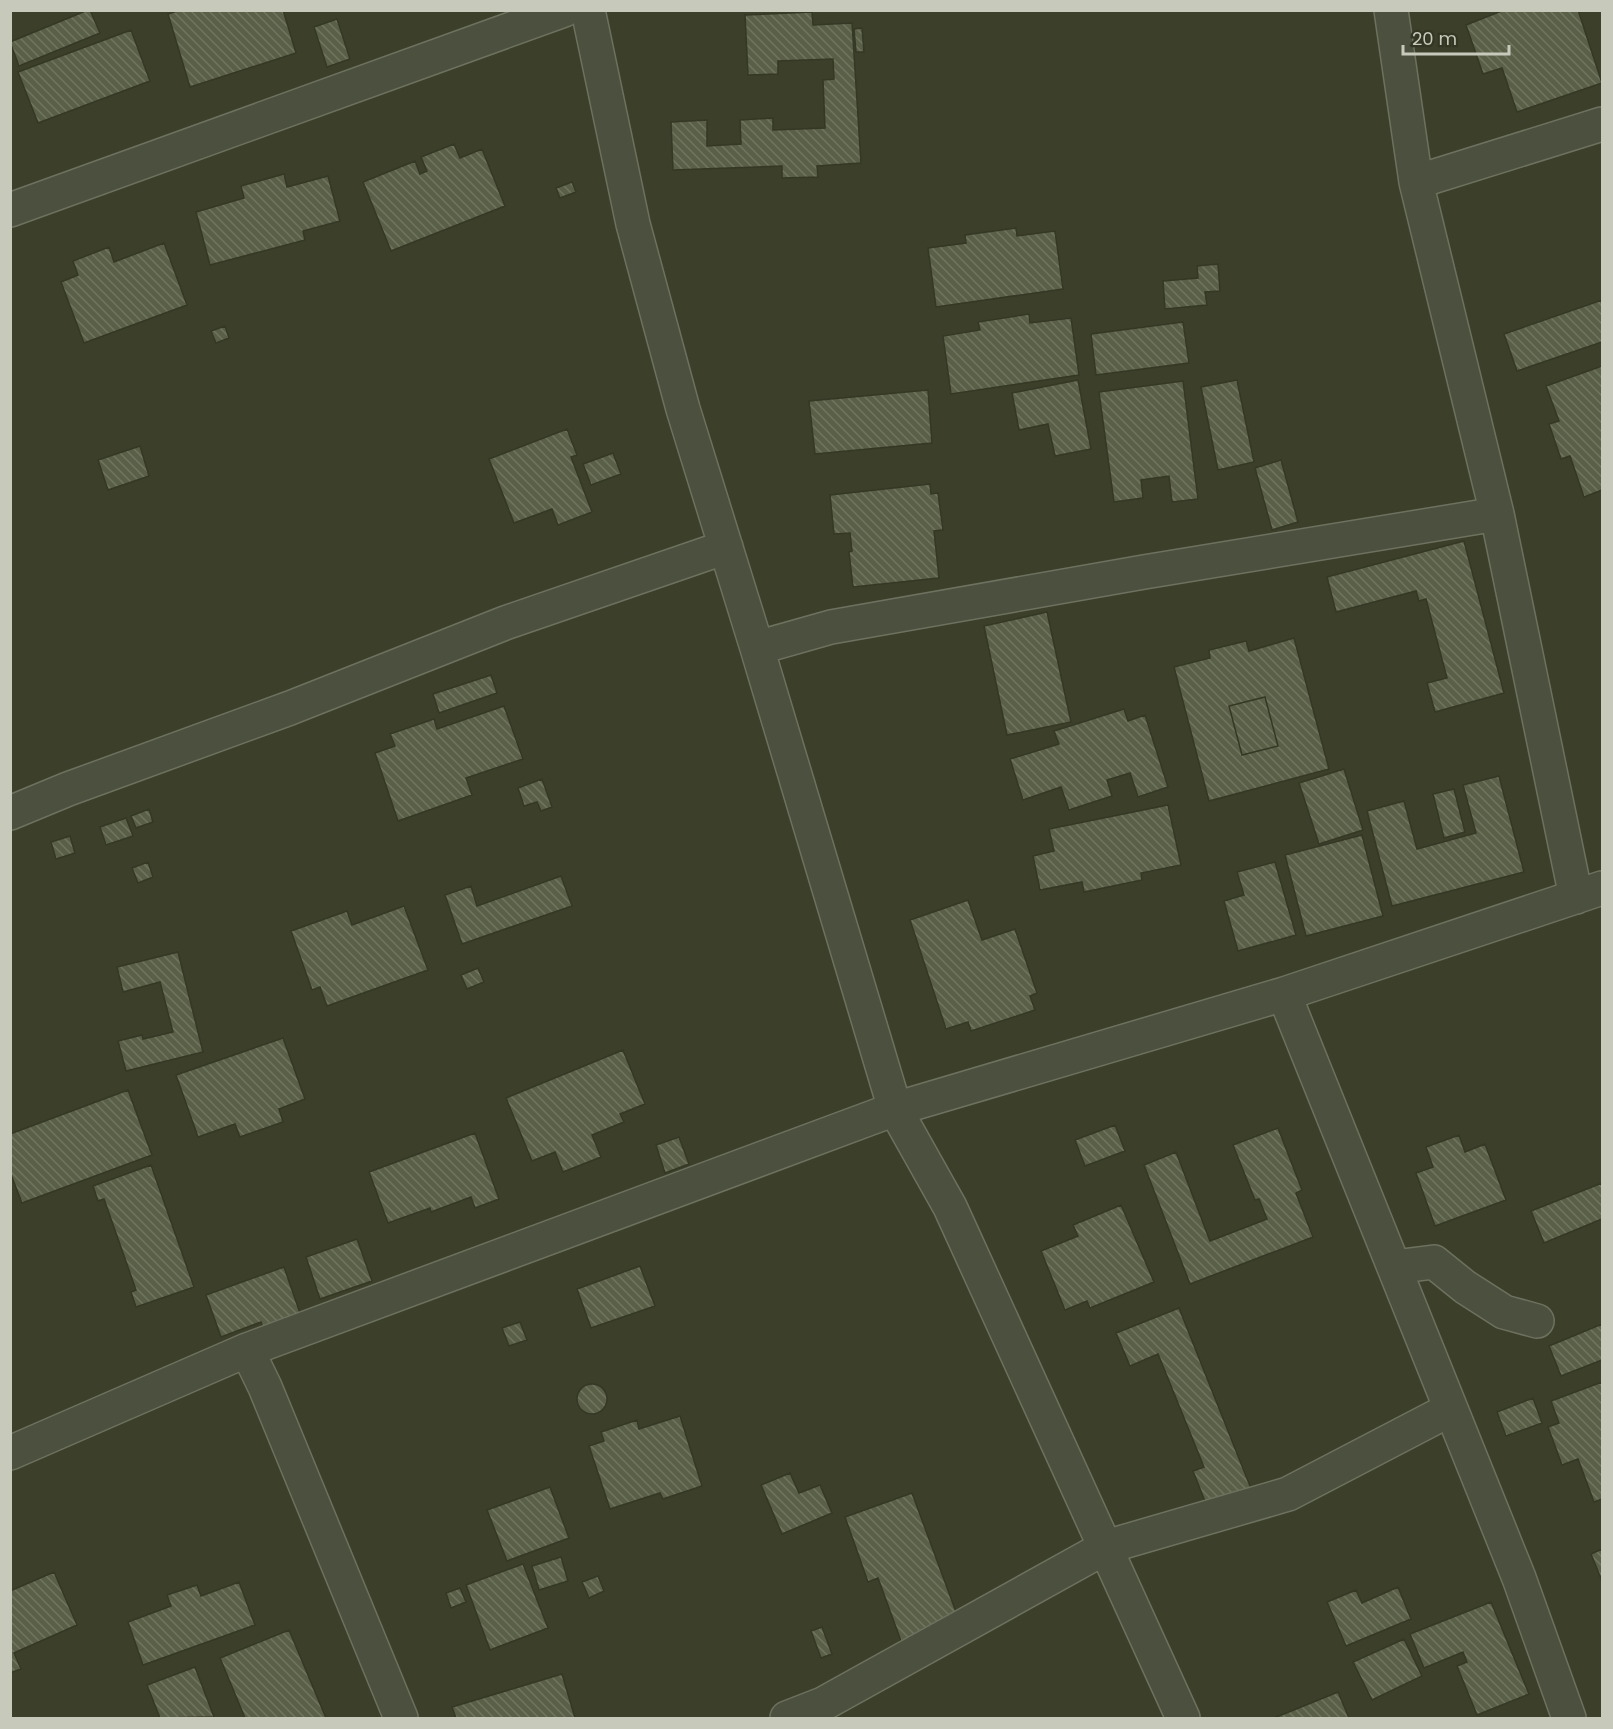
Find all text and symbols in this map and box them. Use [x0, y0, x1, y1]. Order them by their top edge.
scale bar [1403, 18, 1510, 56]
text: 20 m [1412, 26, 1457, 51]

